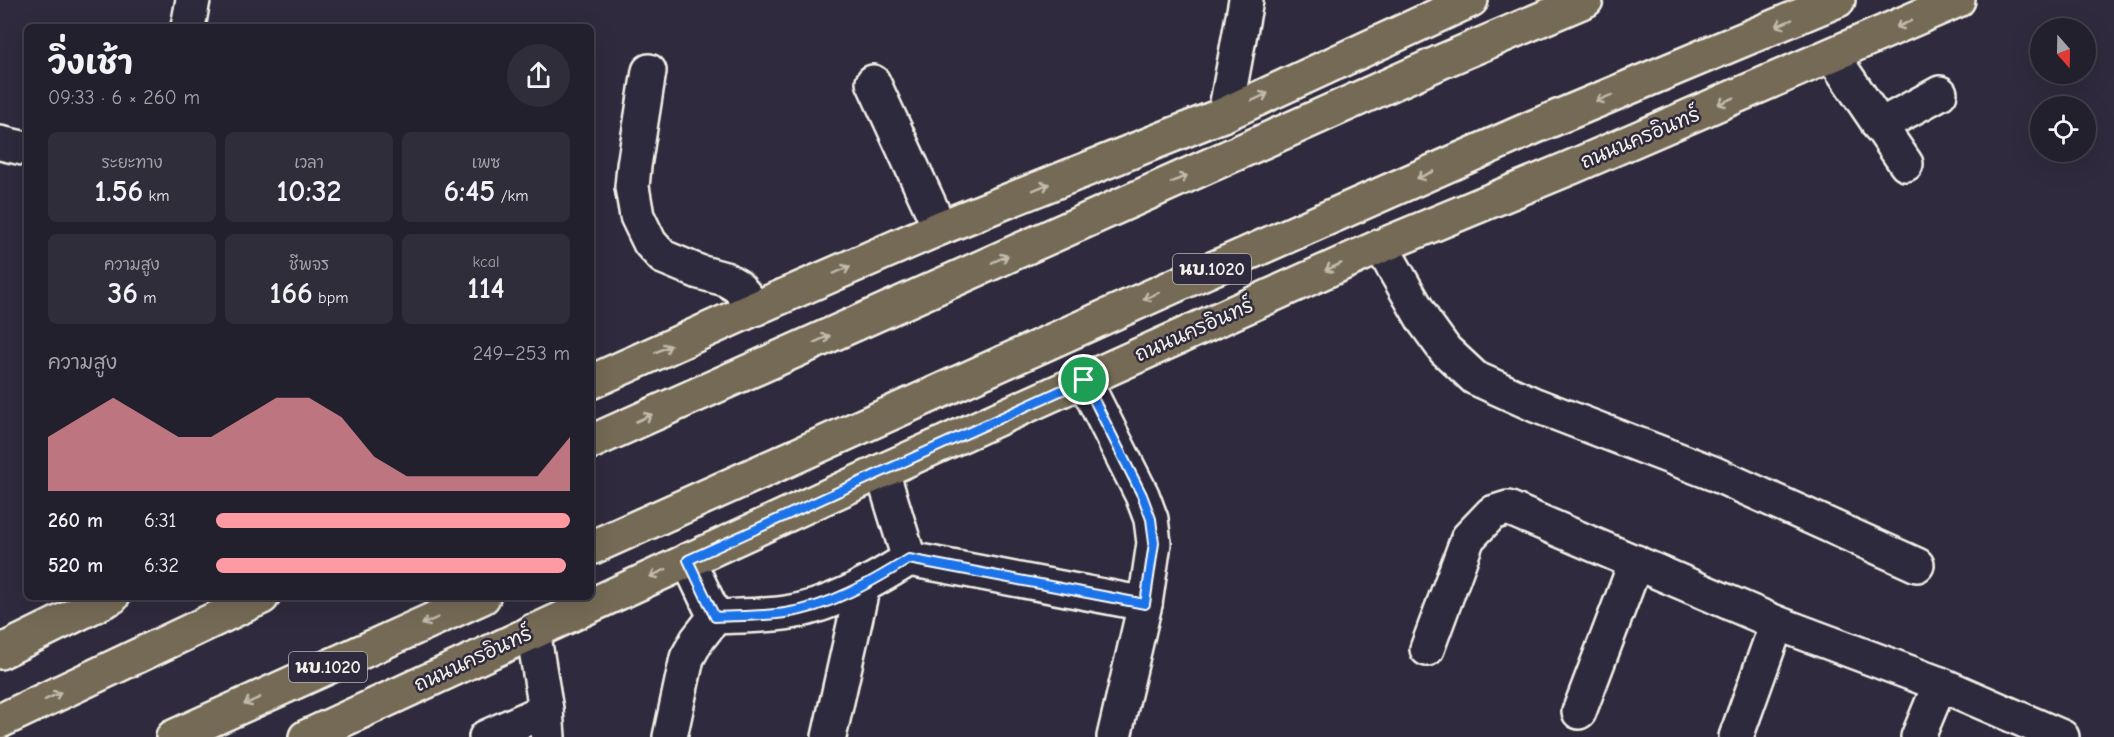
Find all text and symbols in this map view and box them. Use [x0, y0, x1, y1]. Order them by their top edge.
one-way arrow [1776, 18, 1794, 29]
one-way arrow [1896, 18, 1914, 30]
north arrow [2030, 18, 2096, 84]
map controls [2030, 18, 2096, 162]
text: วิ่งเช้า [48, 44, 133, 82]
button: share [507, 44, 570, 107]
text: 09:33 · 6 × 260 m [48, 86, 200, 109]
one-way arrow [1251, 91, 1269, 103]
one-way arrow [1596, 93, 1614, 104]
one-way arrow [1717, 96, 1735, 108]
button: locate [2030, 96, 2096, 162]
street label: ถนนนครอินทร์ [1576, 100, 1704, 173]
text: ระยะทาง [101, 154, 163, 172]
text: เวลา [294, 154, 324, 172]
text: เพซ [472, 154, 500, 172]
one-way arrow [1417, 170, 1435, 181]
one-way arrow [1169, 173, 1187, 185]
text: 1.56 [94, 174, 143, 209]
text: 10:32 [277, 174, 341, 209]
text: 6:45 [443, 174, 495, 209]
one-way arrow [1032, 181, 1050, 192]
text: km [143, 187, 170, 205]
text: /km [495, 187, 529, 205]
text: kcal [473, 253, 499, 271]
one-way arrow [991, 253, 1009, 264]
road number: นบ.1020 [1173, 254, 1251, 284]
text: ความสูง [104, 256, 160, 274]
text: ชีพจร [289, 256, 329, 274]
one-way arrow [1325, 262, 1343, 273]
one-way arrow [833, 264, 851, 275]
text: 114 [467, 271, 505, 306]
text: 36 [107, 276, 138, 311]
text: 166 [270, 276, 313, 311]
text: m [138, 289, 157, 307]
text: bpm [313, 289, 348, 307]
street label: ถนนนครอินทร์ [1130, 291, 1258, 366]
one-way arrow [1142, 291, 1160, 302]
one-way arrow [813, 332, 831, 344]
text: 249–253 m [473, 342, 570, 365]
one-way arrow [654, 343, 672, 354]
text: ความสูง [48, 351, 117, 374]
pin [1058, 354, 1109, 405]
icon: arrive [1067, 363, 1100, 396]
one-way arrow [635, 412, 653, 423]
text: 260 m [48, 509, 103, 532]
text: 6:31 [144, 509, 177, 532]
text: 520 m [48, 554, 103, 577]
text: 6:32 [144, 554, 179, 577]
one-way arrow [650, 568, 668, 580]
one-way arrow [422, 616, 440, 627]
street label: ถนนนครอินทร์ [410, 620, 536, 696]
road number: นบ.1020 [289, 652, 367, 682]
one-way arrow [43, 690, 61, 702]
one-way arrow [244, 696, 262, 708]

